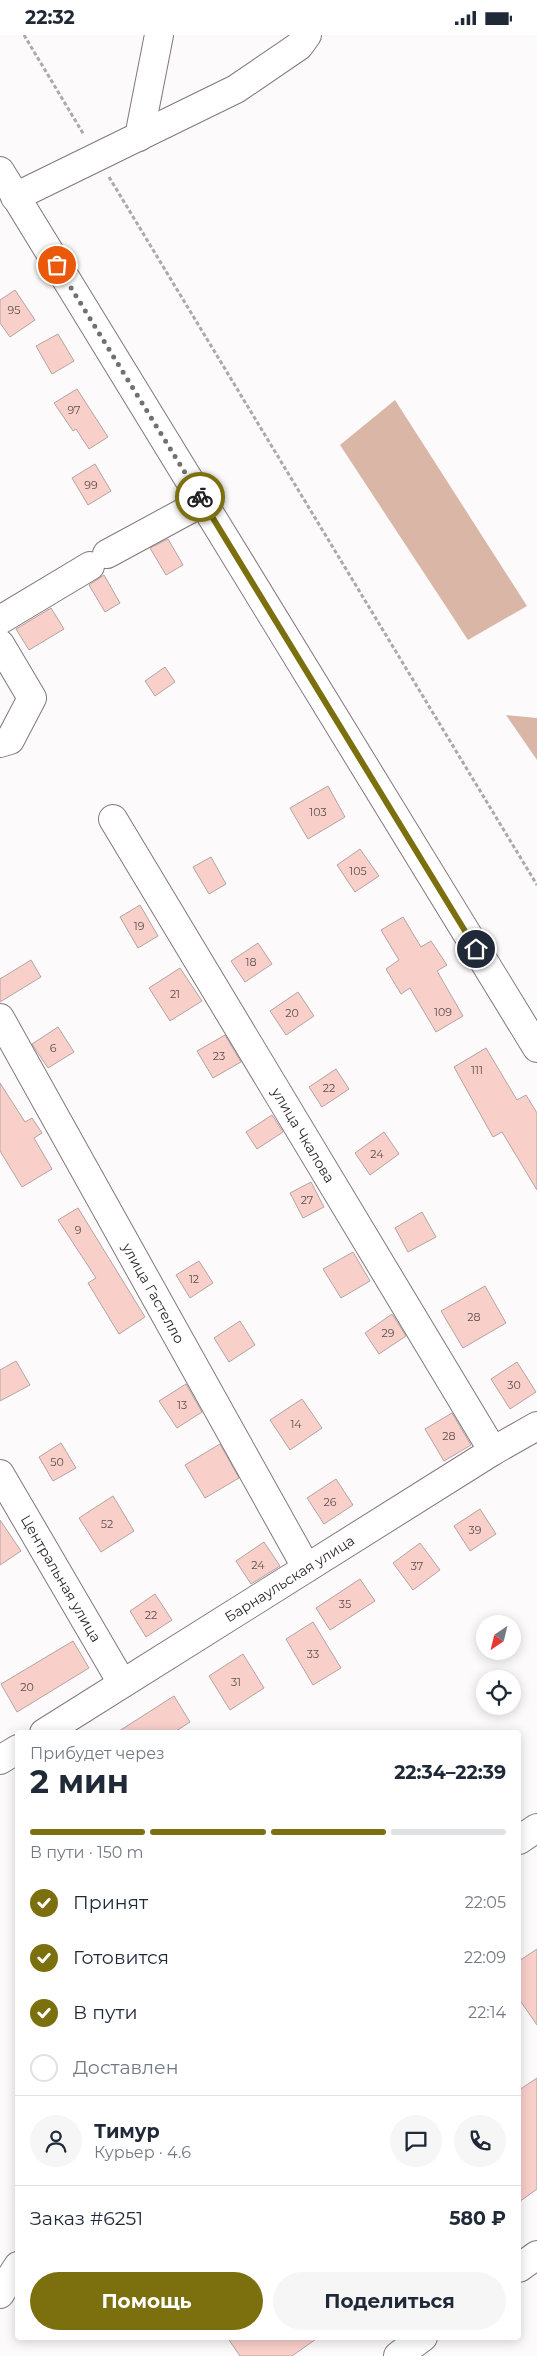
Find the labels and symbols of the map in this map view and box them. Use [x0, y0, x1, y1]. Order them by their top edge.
pin [36, 244, 78, 286]
house number: 95 [8, 303, 20, 317]
house number: 97 [67, 403, 81, 417]
courier [175, 472, 225, 522]
house number: 99 [84, 478, 98, 492]
house number: 103 [309, 805, 327, 819]
house number: 105 [349, 864, 367, 878]
house number: 19 [134, 919, 145, 933]
pin [455, 928, 497, 970]
house number: 18 [246, 955, 257, 969]
house number: 21 [170, 987, 180, 1001]
house number: 109 [434, 1005, 452, 1019]
house number: 20 [285, 1006, 299, 1020]
house number: 6 [50, 1041, 57, 1055]
house number: 23 [213, 1049, 225, 1063]
house number: 111 [471, 1063, 483, 1077]
house number: 22 [323, 1081, 335, 1095]
street label: улица Чкалова [267, 1083, 339, 1186]
house number: 24 [370, 1147, 384, 1161]
house number: 27 [301, 1193, 313, 1207]
house number: 9 [75, 1223, 82, 1237]
street label: улица Гастелло [118, 1239, 189, 1347]
house number: 12 [189, 1272, 199, 1286]
house number: 28 [467, 1310, 481, 1324]
house number: 29 [382, 1326, 395, 1340]
house number: 30 [507, 1378, 521, 1392]
house number: 13 [177, 1398, 187, 1412]
house number: 14 [290, 1417, 302, 1431]
house number: 28 [442, 1429, 456, 1443]
house number: 50 [50, 1455, 64, 1469]
house number: 26 [324, 1495, 337, 1509]
street label: Центральная улица [17, 1512, 105, 1645]
house number: 52 [101, 1517, 113, 1531]
house number: 39 [469, 1523, 482, 1537]
street label: Барнаульская улица [221, 1531, 358, 1626]
house number: 24 [251, 1558, 265, 1572]
house number: 37 [411, 1559, 423, 1573]
house number: 35 [339, 1597, 351, 1611]
house number: 22 [145, 1608, 157, 1622]
north arrow [476, 1615, 521, 1660]
house number: 33 [307, 1647, 319, 1661]
house number: 31 [231, 1675, 241, 1689]
house number: 20 [20, 1680, 34, 1694]

